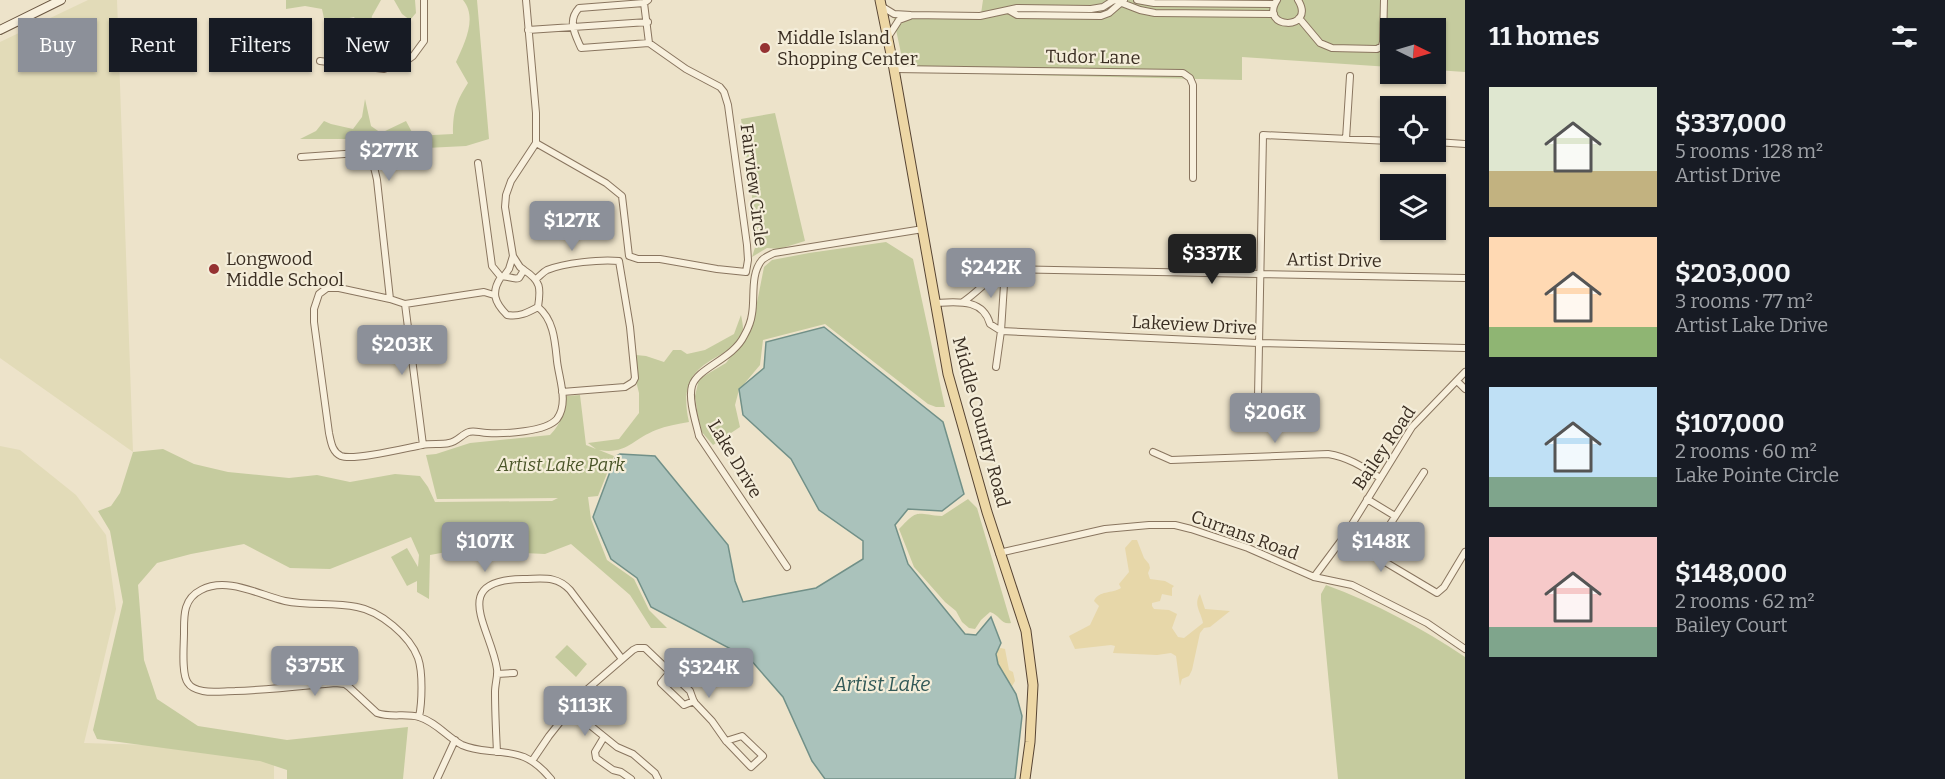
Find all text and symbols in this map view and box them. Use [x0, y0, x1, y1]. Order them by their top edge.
chip: Buy [18, 18, 97, 72]
chip: Rent [109, 18, 197, 72]
chip: Filters [209, 18, 312, 72]
chip: New [324, 18, 411, 72]
north arrow [1380, 18, 1446, 84]
map controls [1380, 18, 1446, 240]
icon: filters [1888, 20, 1921, 53]
text: 11 homes [1489, 21, 1600, 52]
place label: Middle Island Shopping Center [777, 27, 918, 70]
marker: Middle Island Shopping Center [758, 41, 772, 55]
street label: Tudor Lane [1045, 45, 1141, 69]
button: locate [1380, 96, 1446, 162]
text: $337,000 [1675, 108, 1786, 139]
icon: home [1537, 111, 1609, 183]
street label: Fairview Circle [736, 123, 772, 247]
pin: $277K [347, 131, 431, 182]
text: $277K [359, 138, 419, 162]
text: 5 rooms · 128 m² [1675, 139, 1823, 163]
text: Artist Drive [1675, 163, 1781, 187]
button: layers [1380, 174, 1446, 240]
pin: $127K [530, 201, 614, 252]
text: $127K [544, 208, 600, 232]
pin: $337K [1170, 234, 1254, 285]
text: $337K [1182, 241, 1242, 265]
place label: Longwood Middle School [226, 248, 344, 291]
pin: $242K [949, 248, 1033, 299]
street label: Artist Drive [1286, 248, 1382, 272]
text: $242K [960, 255, 1022, 279]
text: $203,000 [1675, 258, 1791, 289]
icon: home [1537, 261, 1609, 333]
marker: Longwood Middle School [207, 262, 221, 276]
text: 3 rooms · 77 m² [1675, 289, 1813, 313]
street label: Lakeview Drive [1131, 311, 1257, 339]
text: Artist Lake Drive [1675, 313, 1828, 337]
pin: $203K [360, 325, 444, 376]
text: $203K [371, 332, 433, 356]
street label: Middle Country Road [948, 334, 1014, 510]
pin: $206K [1233, 393, 1317, 444]
text: $206K [1244, 400, 1306, 424]
street label: Bailey Road [1348, 402, 1420, 494]
text: $107,000 [1675, 408, 1785, 439]
icon: home [1537, 411, 1609, 483]
street label: Lake Drive [703, 416, 767, 502]
text: 2 rooms · 60 m² [1675, 439, 1817, 463]
park label: Artist Lake Park [496, 454, 625, 476]
text: Lake Pointe Circle [1675, 463, 1839, 487]
street label: Currans Road [1188, 505, 1302, 565]
pin: $107K [443, 522, 527, 573]
pin: $148K [1339, 522, 1423, 573]
text: $107K [456, 529, 514, 553]
text: $148K [1352, 529, 1410, 553]
text: $148,000 [1675, 558, 1787, 589]
icon: home [1537, 561, 1609, 633]
text: 2 rooms · 62 m² [1675, 589, 1815, 613]
text: Bailey Court [1675, 613, 1788, 637]
pin: $375K [273, 646, 357, 697]
pin: $324K [667, 648, 751, 699]
text: $375K [285, 653, 345, 677]
text: $324K [678, 655, 740, 679]
water label: Artist Lake [833, 672, 930, 696]
pin: $113K [543, 686, 627, 737]
text: $113K [558, 693, 612, 717]

